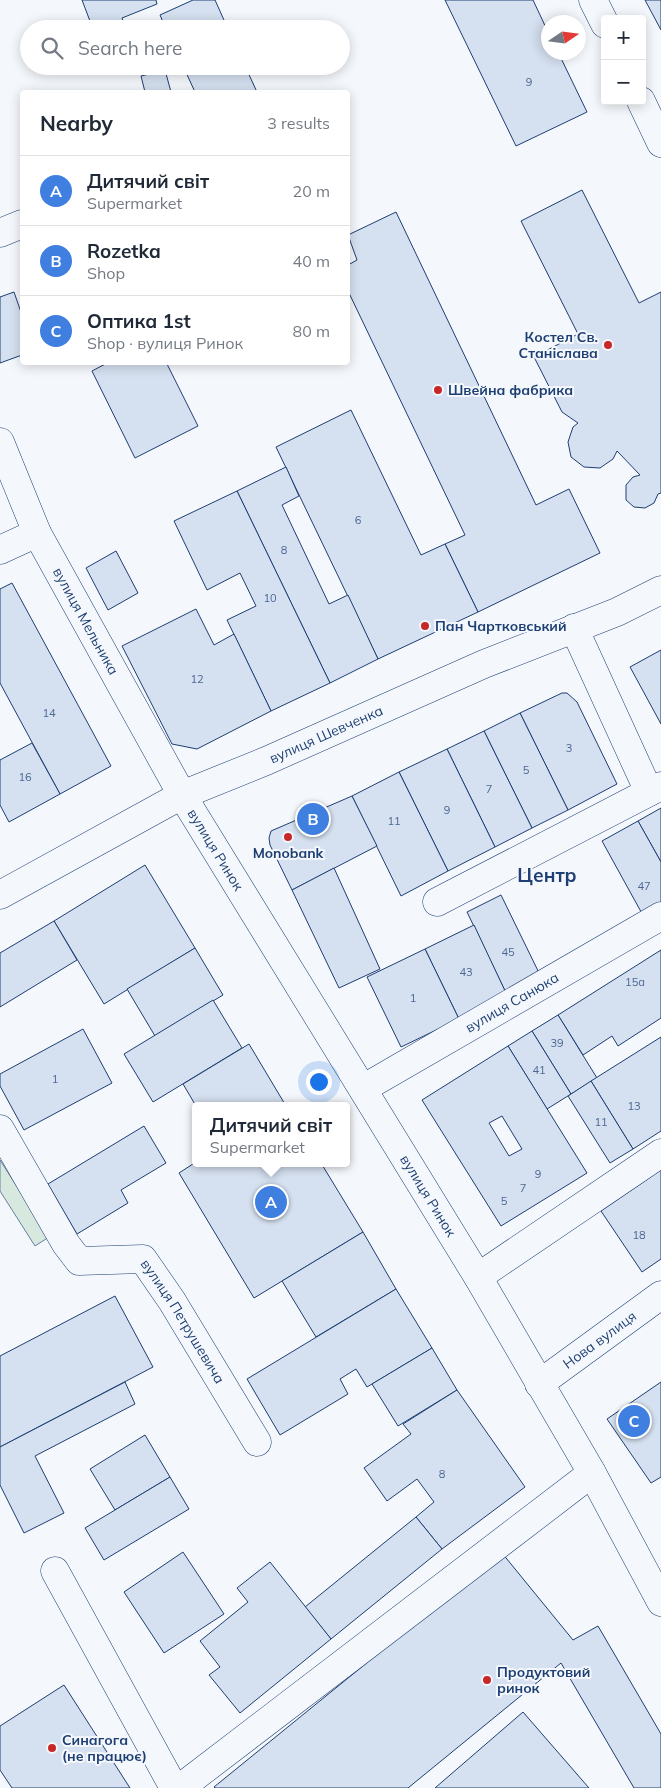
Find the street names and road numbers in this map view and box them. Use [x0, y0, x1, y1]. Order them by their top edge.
street label: вулиця Мельника [49, 564, 123, 678]
street label: вулиця Шевченка [267, 701, 386, 767]
street label: вулиця Ринок [184, 806, 248, 894]
street label: вулиця Санюка [462, 968, 562, 1036]
street label: вулиця Ринок [396, 1152, 460, 1240]
street label: вулиця Петрушевича [137, 1255, 229, 1387]
street label: Нова вулиця [559, 1307, 640, 1373]

